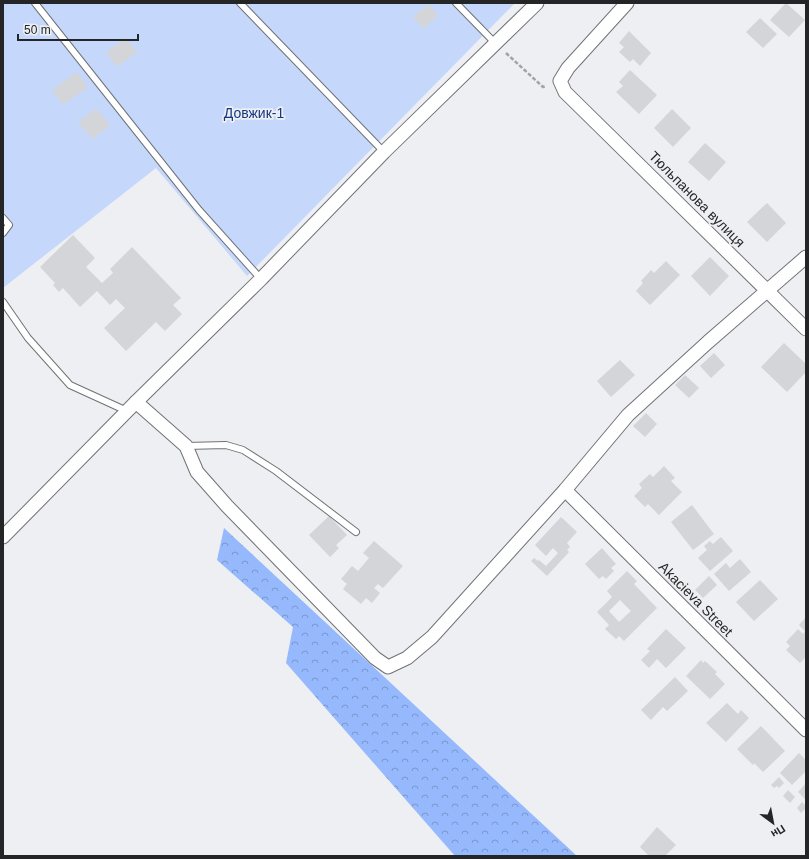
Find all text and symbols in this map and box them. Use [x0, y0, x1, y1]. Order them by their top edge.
scale bar [18, 16, 138, 42]
text: 50 m [24, 23, 51, 37]
park label: Довжик-1 [224, 105, 284, 121]
street label: Тюльпанова вулиця [646, 148, 748, 250]
street label: Akacieva Street [656, 559, 736, 639]
north arrow [753, 803, 793, 843]
text: Пн [769, 823, 788, 840]

